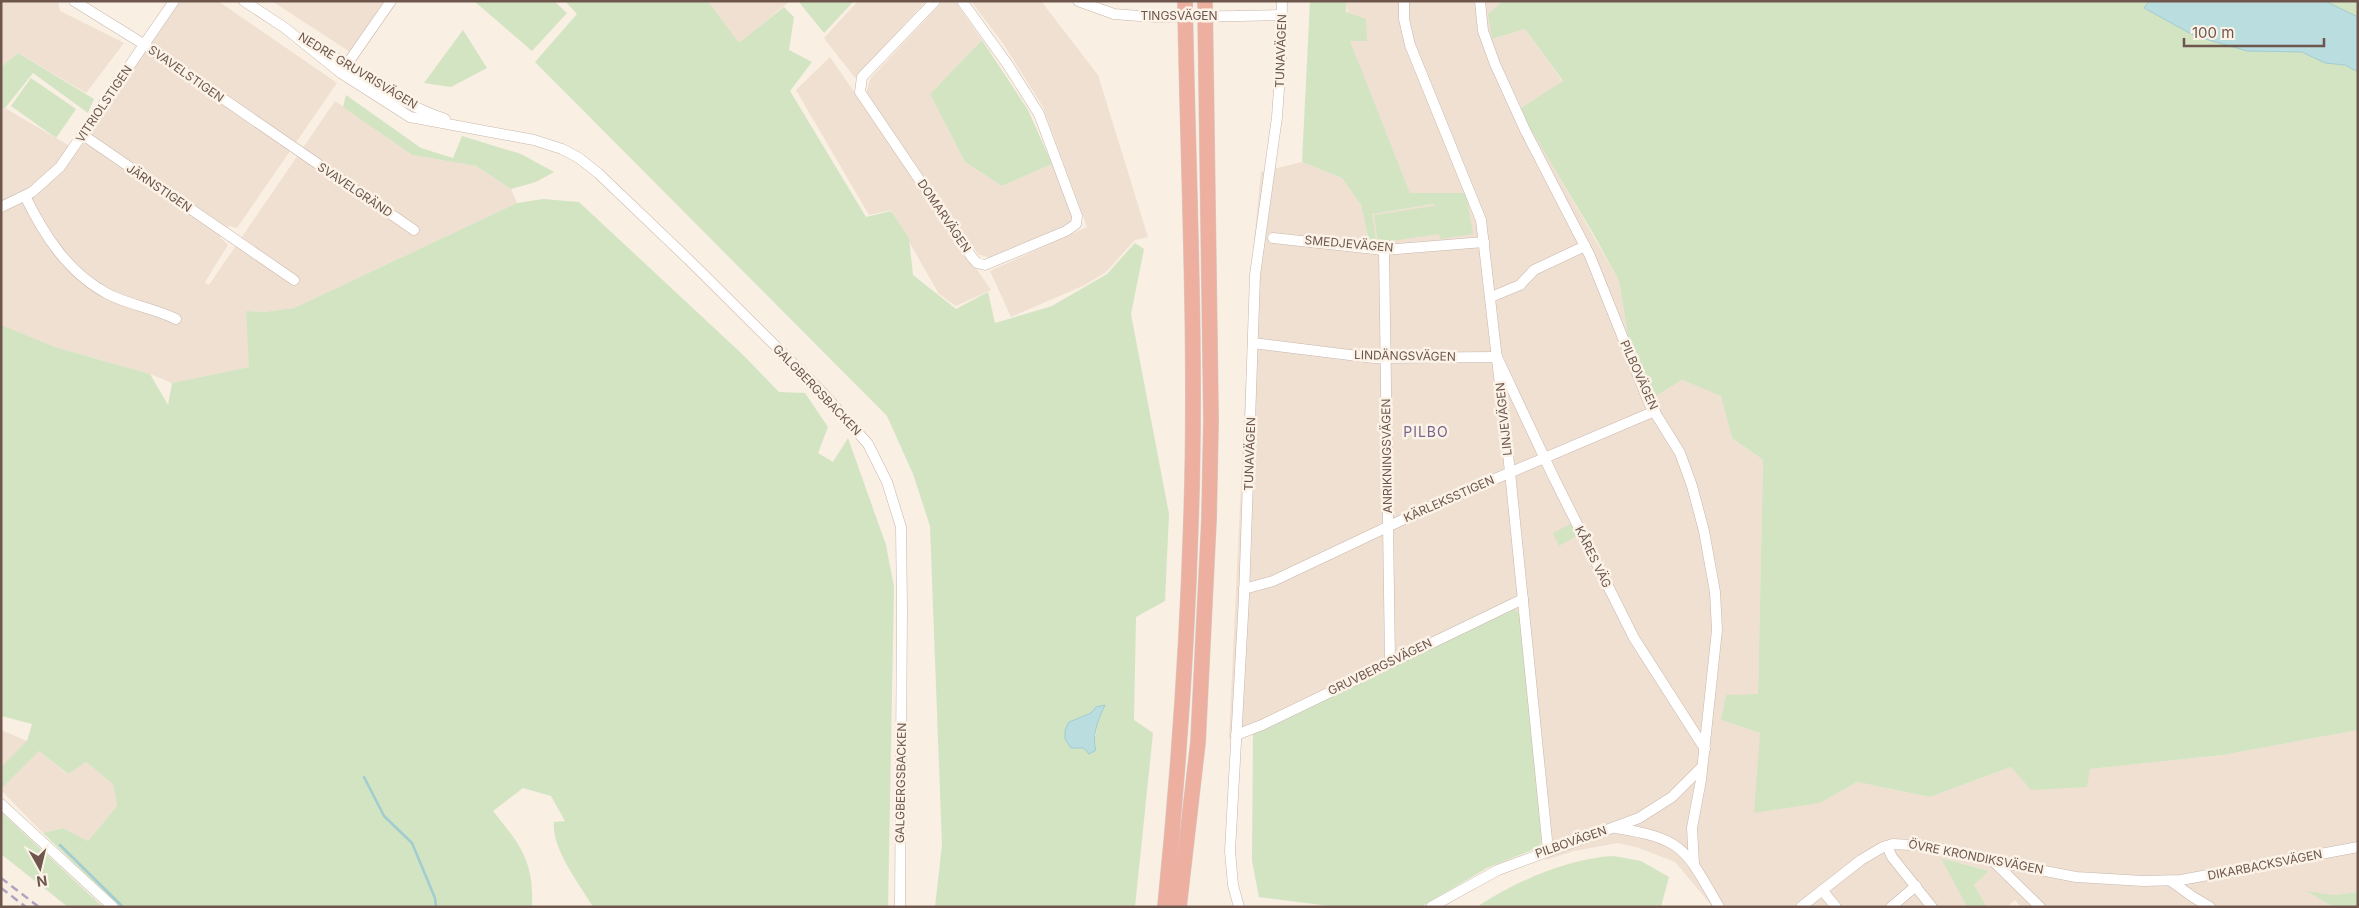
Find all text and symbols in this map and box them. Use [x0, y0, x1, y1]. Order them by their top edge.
street label: TINGSVÄGEN [1140, 8, 1218, 23]
street label: TUNAVÄGEN [1272, 14, 1289, 88]
scale bar [2184, 15, 2324, 47]
text: 100 m [2192, 23, 2234, 42]
street label: NEDRE GRUVRISVÄGEN [296, 29, 421, 112]
street label: SVAVELSTIGEN [146, 42, 227, 105]
street label: VITRIOLSTIGEN [72, 62, 135, 145]
street label: SVAVELGRÄND [315, 159, 396, 220]
street label: JÄRNSTIGEN [124, 160, 195, 215]
street label: DOMARVÄGEN [914, 176, 974, 255]
street label: SMEDJEVÄGEN [1304, 232, 1394, 255]
street label: PILBOVÄGEN [1617, 338, 1662, 412]
street label: GALGBERGSBACKEN [770, 341, 865, 438]
street label: LINDÄNGSVÄGEN [1354, 347, 1456, 364]
street label: LINJEVÄGEN [1492, 382, 1515, 456]
street label: ANRIKNINGSVÄGEN [1378, 398, 1395, 514]
street label: TUNAVÄGEN [1241, 417, 1258, 491]
district label: PILBO [1403, 423, 1449, 440]
street label: KÄRLEKSSTIGEN [1401, 472, 1496, 525]
street label: KÅRES VÄG [1572, 524, 1615, 590]
street label: GRUVBERGSVÄGEN [1325, 635, 1434, 698]
street label: GALGBERGSBACKEN [892, 723, 909, 843]
street label: PILBOVÄGEN [1533, 822, 1609, 861]
street label: ÖVRE KRONDIKSVÄGEN [1907, 836, 2045, 877]
north arrow [15, 843, 65, 893]
street label: DIKARBACKSVÄGEN [2206, 846, 2324, 883]
text: N [35, 872, 48, 891]

